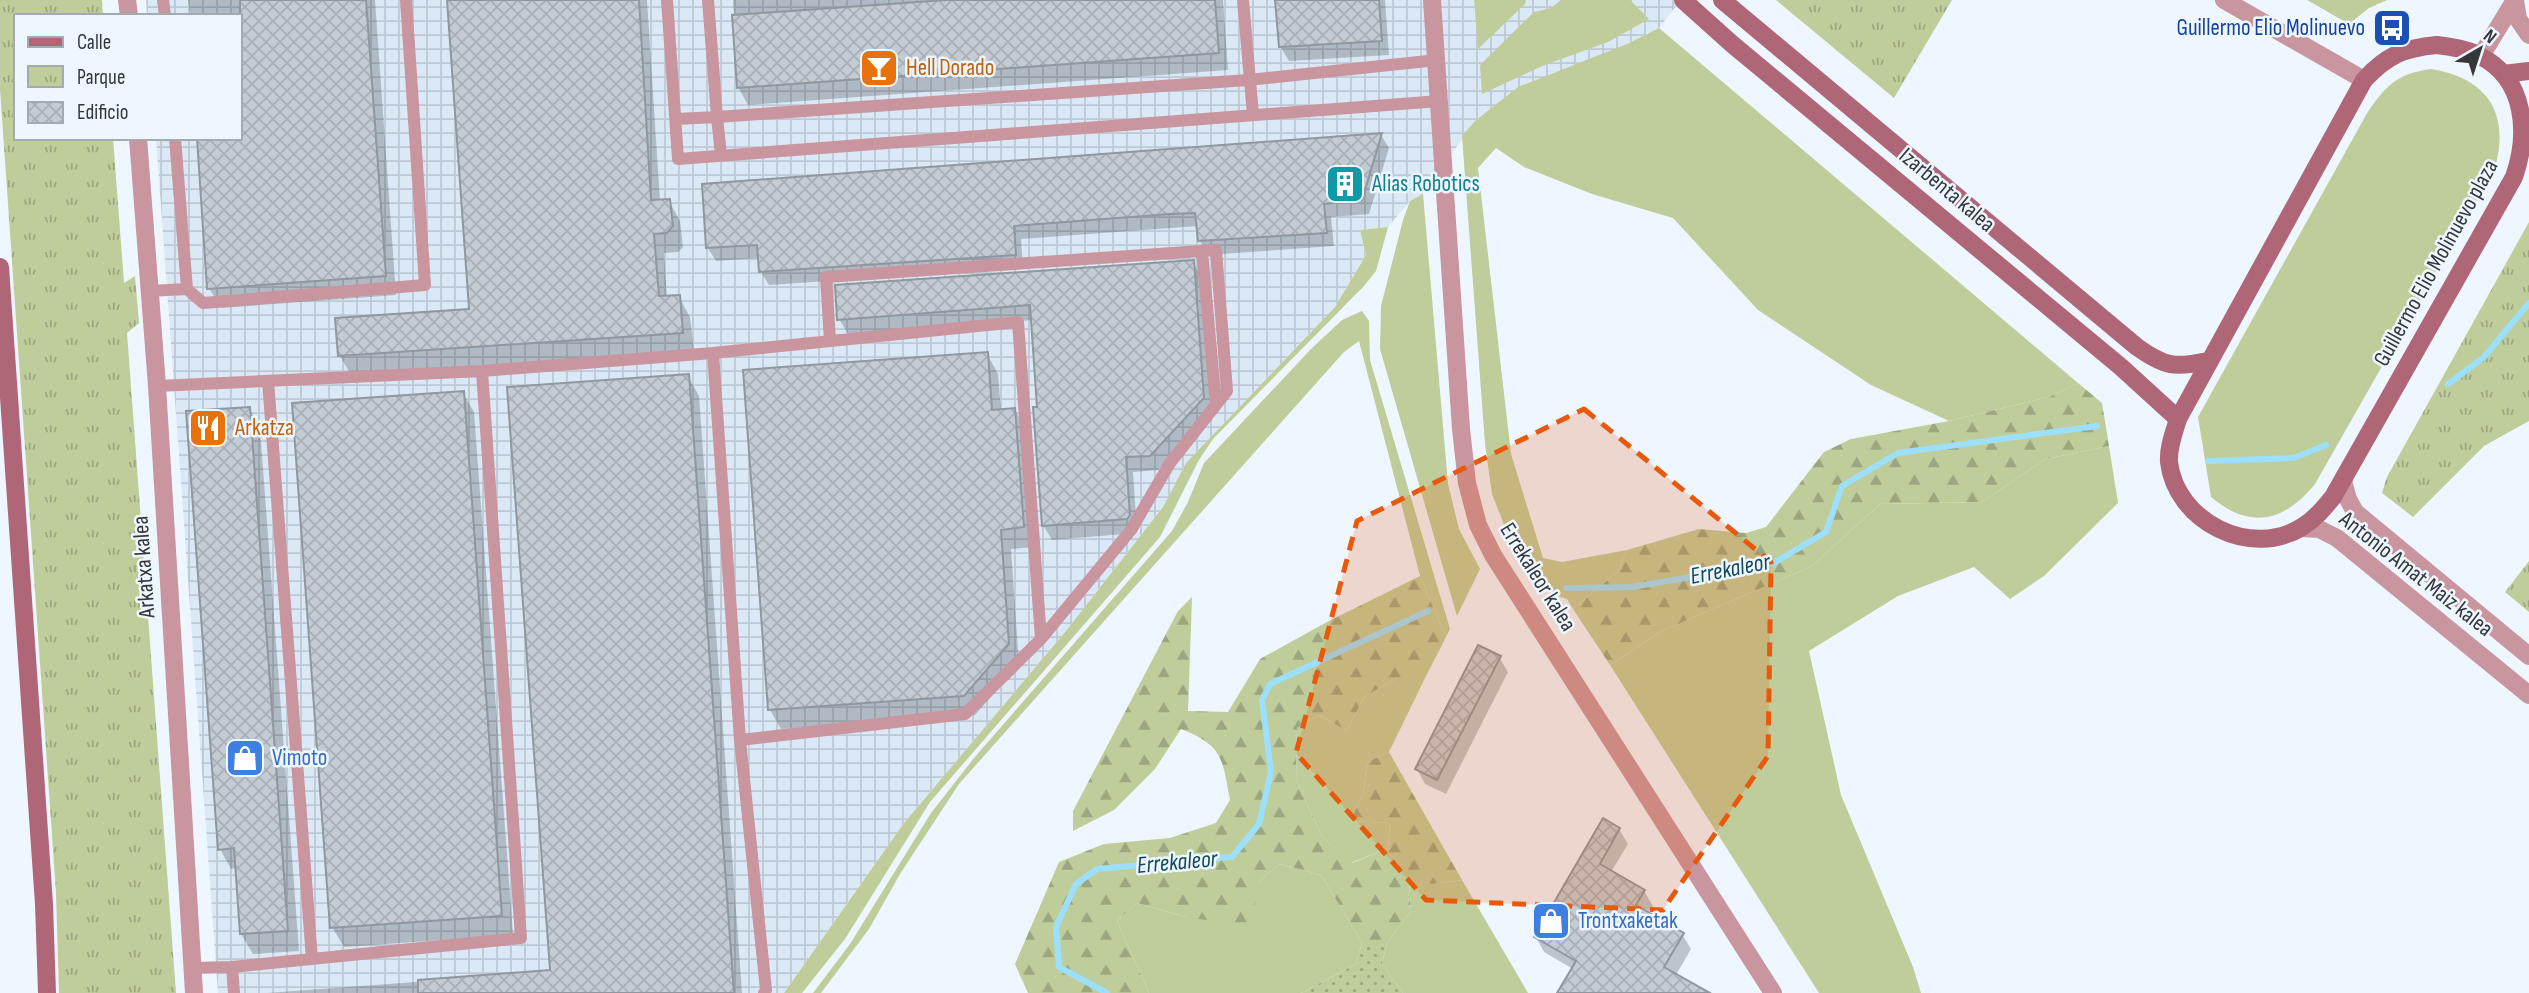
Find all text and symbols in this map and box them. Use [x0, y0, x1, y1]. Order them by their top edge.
bus stop icon: Guillermo Elio Molinuevo [2371, 7, 2413, 49]
legend [14, 14, 242, 140]
place label: Guillermo Elio Molinuevo [2176, 14, 2365, 42]
north arrow [2445, 14, 2515, 84]
text: N [2479, 25, 2501, 49]
text: Calle [77, 30, 111, 55]
bar icon: Hell Dorado [858, 47, 900, 89]
place label: Hell Dorado [906, 54, 994, 82]
text: Parque [77, 65, 125, 90]
text: Edificio [77, 100, 128, 125]
street label: Izarbenta kalea [1893, 142, 2001, 238]
street label: Guillermo Elio Molinuevo plaza [2368, 155, 2504, 371]
building icon: Alias Robotics [1324, 163, 1366, 205]
place label: Alias Robotics [1371, 170, 1480, 198]
restaurant icon: Arkatza [187, 407, 229, 449]
place label: Arkatza [234, 414, 294, 442]
street label: Antonio Amat Maiz kalea [2333, 505, 2498, 643]
street label: Arkatxa kalea [126, 515, 162, 620]
street label: Errekaleor kalea [1494, 518, 1582, 636]
water label: Errekaleor [1688, 547, 1774, 591]
shop icon: Vimoto [224, 737, 266, 779]
place label: Vimoto [272, 744, 327, 772]
water label: Errekaleor [1136, 844, 1220, 880]
shop icon: Trontxaketak [1530, 900, 1572, 942]
place label: Trontxaketak [1578, 907, 1678, 935]

